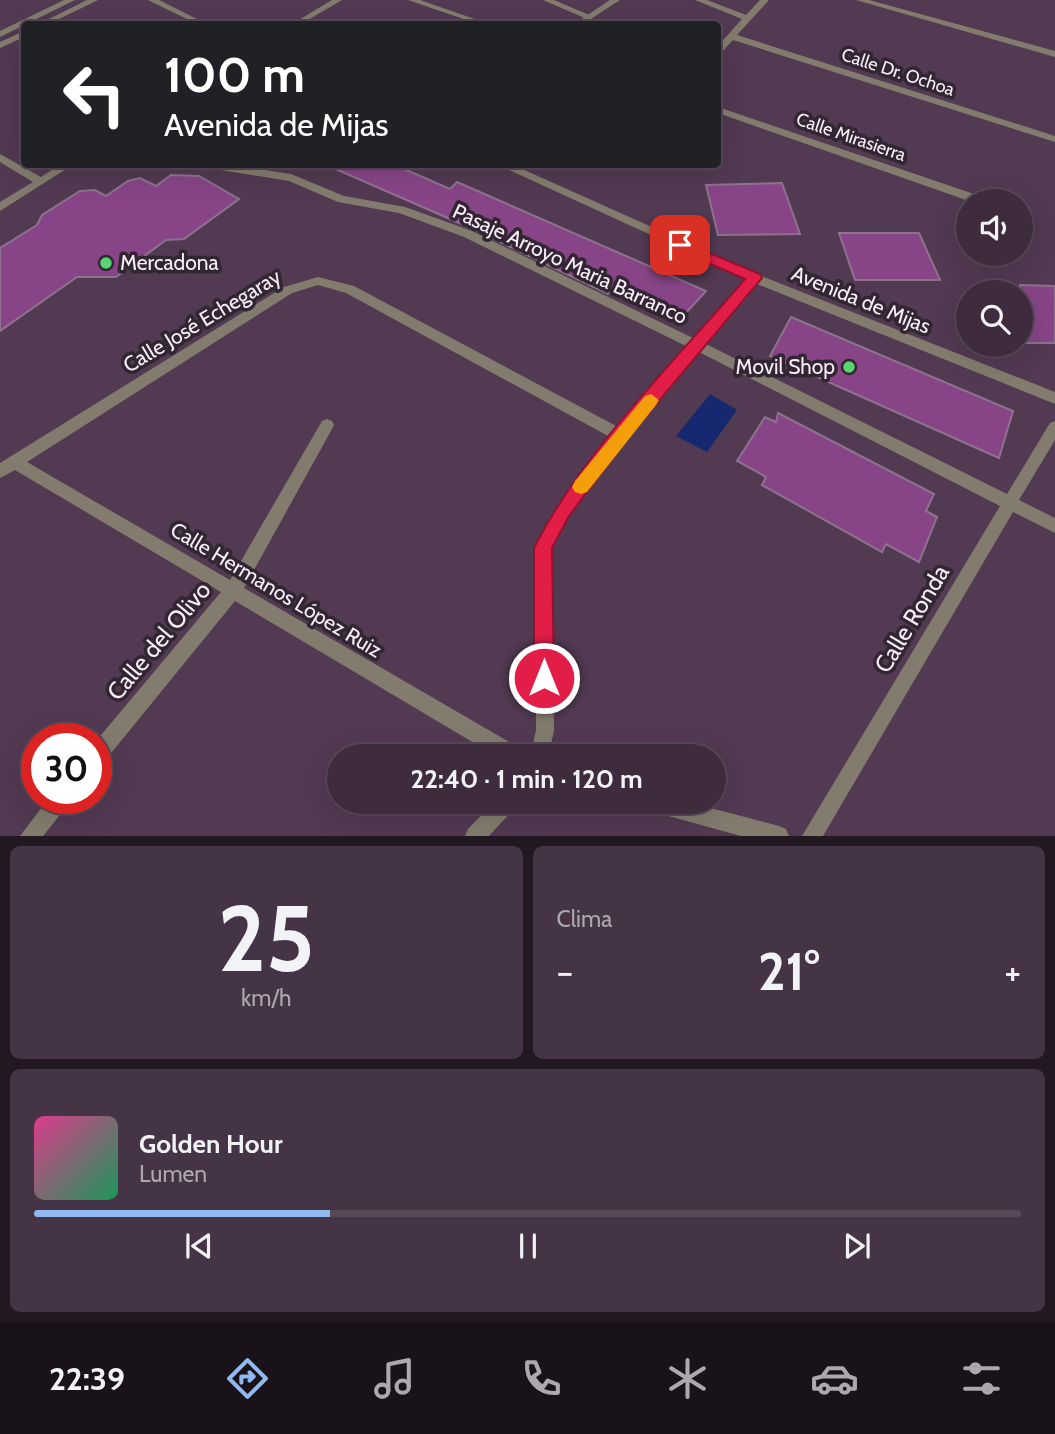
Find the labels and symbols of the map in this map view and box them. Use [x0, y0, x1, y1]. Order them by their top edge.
street label: Calle Dr. Ochoa [839, 43, 958, 101]
street label: Calle Mirasierra [793, 108, 909, 166]
street label: Pasaje Arroyo Maria Barranco [449, 198, 691, 330]
pin [650, 215, 710, 275]
place label: Mercadona [120, 250, 219, 275]
marker: Mercadona [98, 255, 114, 271]
street label: Avenida de Mijas [788, 260, 934, 340]
street label: Calle José Echegaray [118, 263, 285, 377]
place label: Movil Shop [736, 354, 835, 379]
marker: Movil Shop [841, 359, 857, 375]
street label: Calle Hermanos López Ruiz [166, 517, 387, 663]
street label: Calle Ronda [868, 559, 955, 678]
street label: Calle del Olivo [101, 576, 217, 706]
position arrow [507, 641, 581, 715]
speed limit sign: 30 [21, 723, 112, 814]

